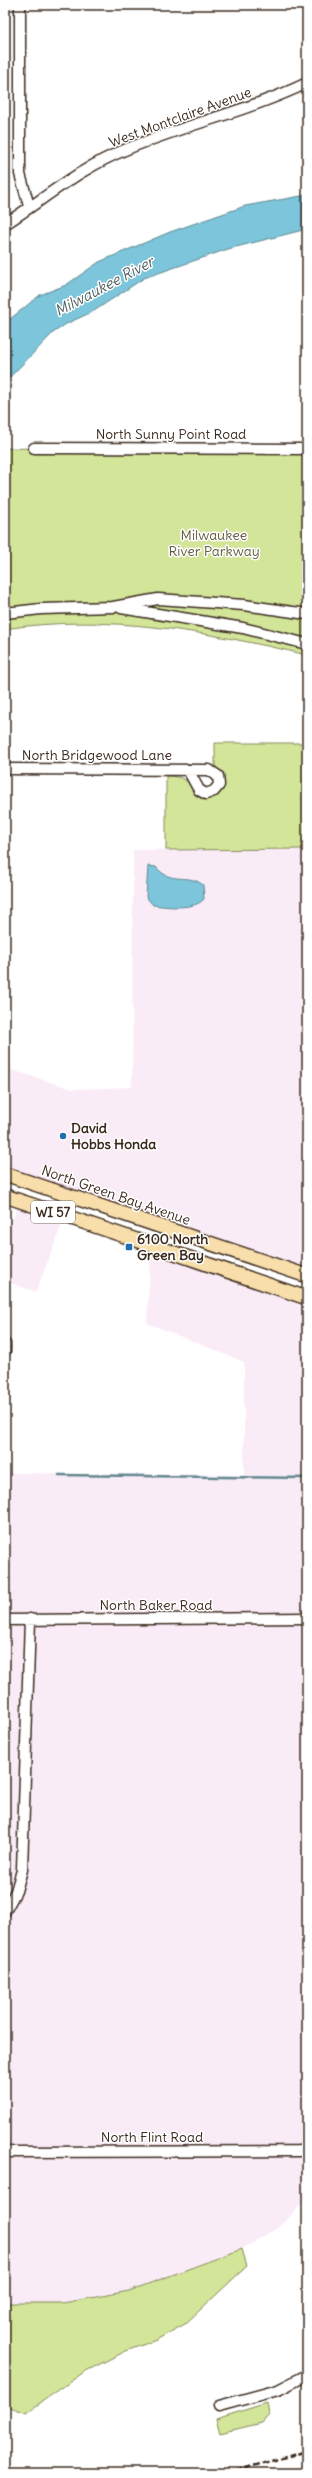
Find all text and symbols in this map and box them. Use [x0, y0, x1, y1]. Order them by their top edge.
street label: West Montclaire Avenue [106, 83, 254, 151]
water label: Milwaukee River [51, 251, 158, 320]
street label: North Sunny Point Road [96, 425, 246, 443]
park label: Milwaukee River Parkway [168, 526, 260, 560]
street label: North Bridgewood Lane [22, 746, 172, 764]
place label: David Hobbs Honda [71, 1119, 156, 1153]
marker: David Hobbs Honda [58, 1131, 68, 1141]
street label: North Green Bay Avenue [39, 1161, 193, 1229]
road number: WI 57 [31, 1201, 75, 1223]
place label: 6100 North Green Bay [137, 1230, 208, 1264]
marker: 6100 North Green Bay [124, 1242, 134, 1252]
street label: North Baker Road [100, 1596, 212, 1614]
street label: North Flint Road [101, 2128, 203, 2146]

